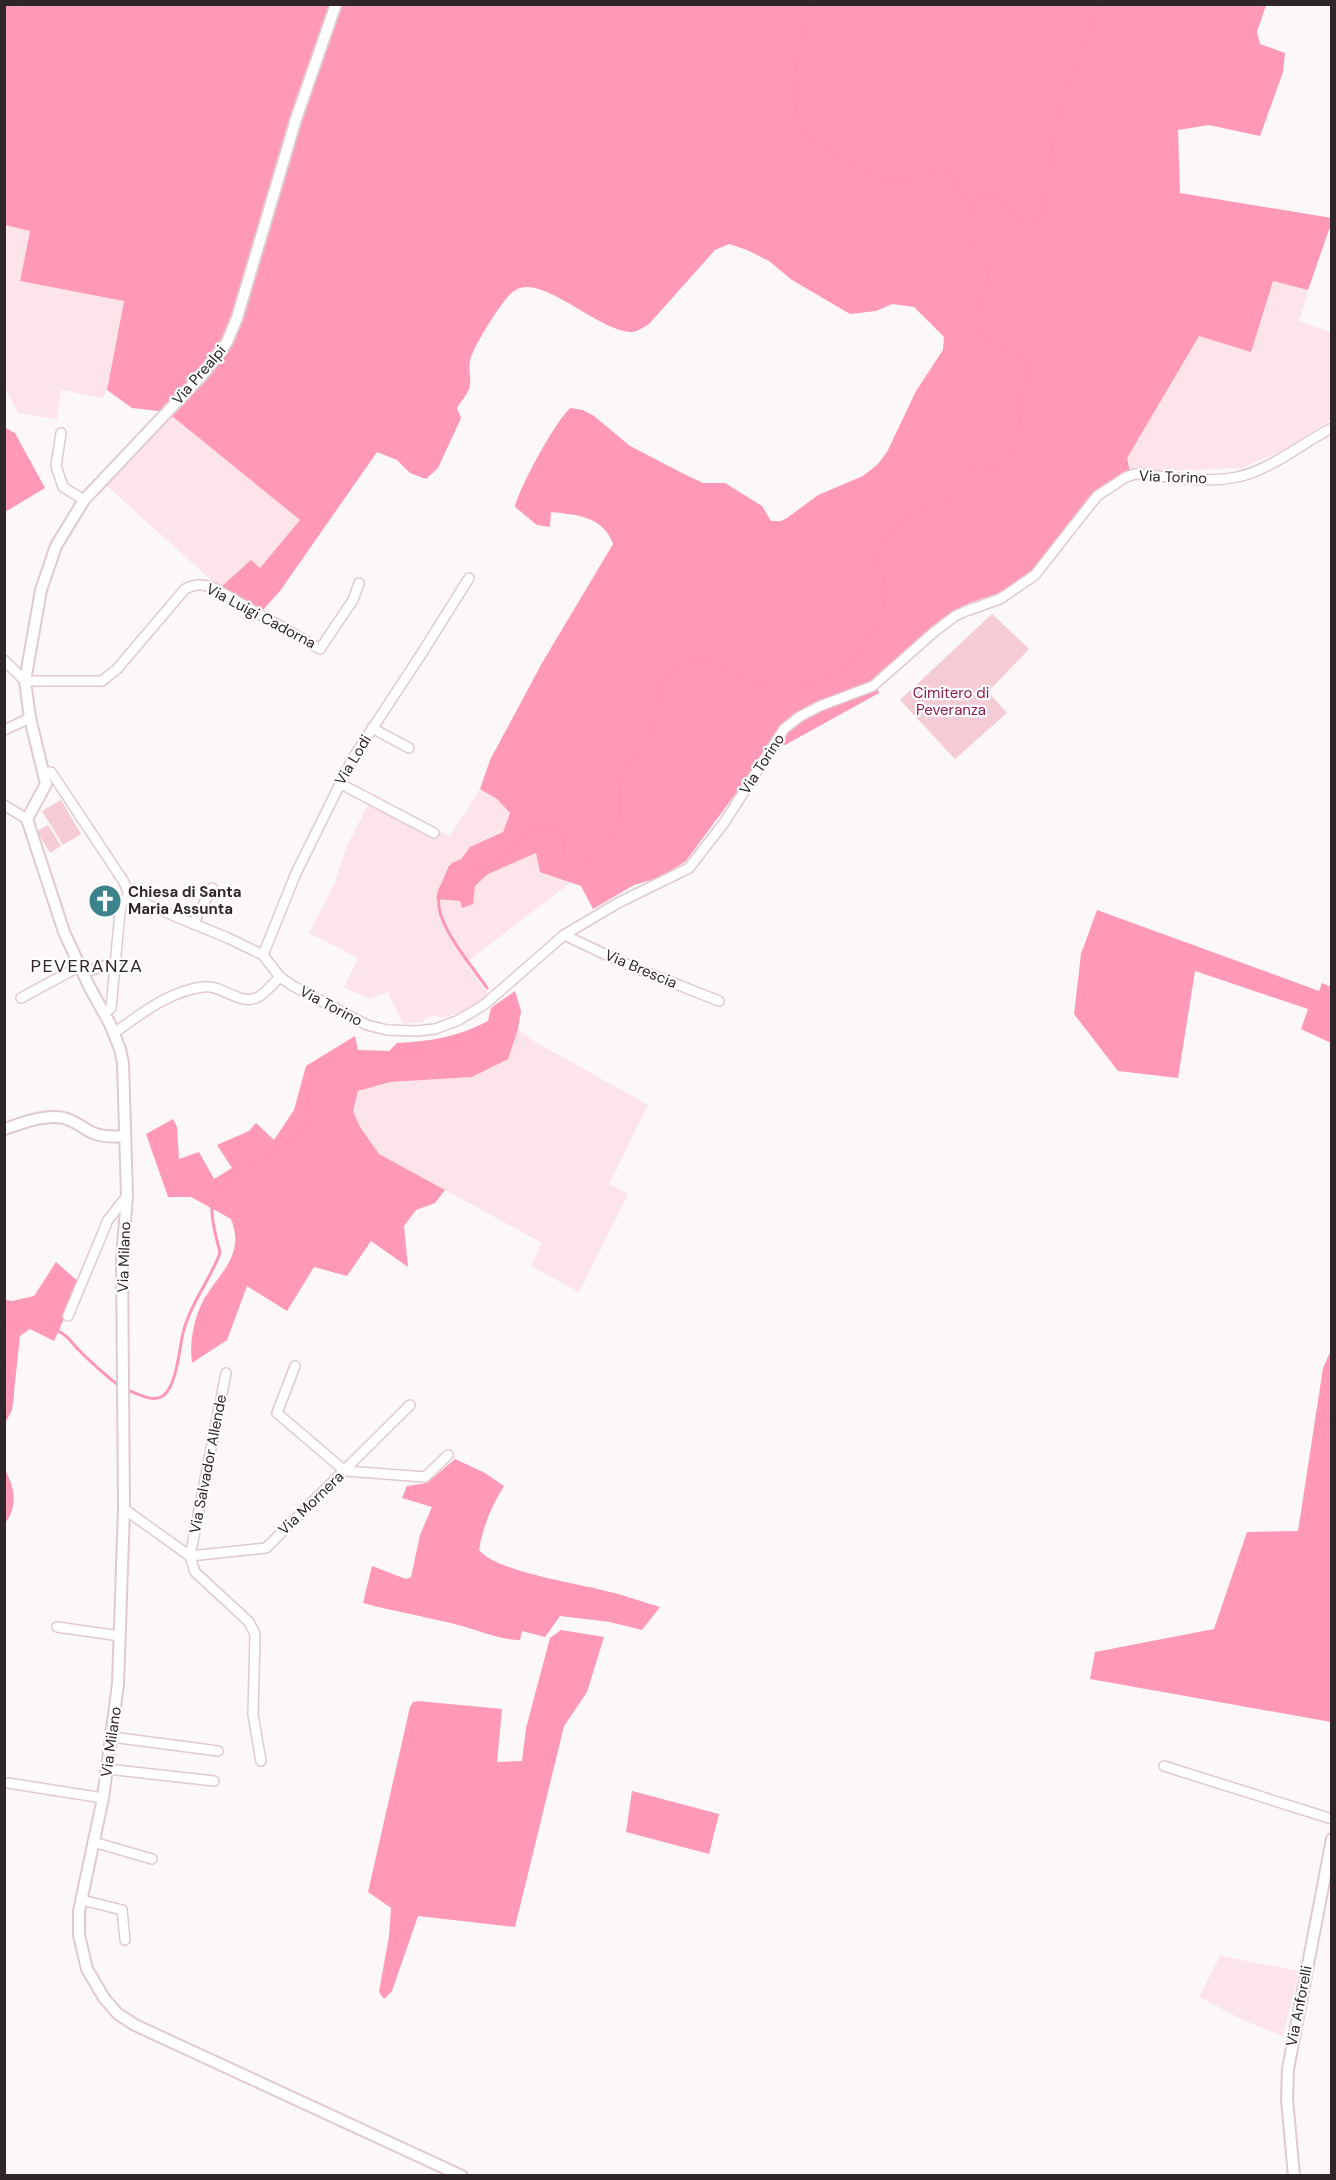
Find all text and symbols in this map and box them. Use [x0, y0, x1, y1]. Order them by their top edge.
street label: Via Prealpi [168, 341, 230, 409]
street label: Via Torino [1138, 466, 1208, 488]
street label: Via Luigi Cadorna [203, 579, 319, 653]
park label: Cimitero di Peveranza [913, 683, 989, 720]
street label: Via Torino [735, 730, 789, 798]
street label: Via Lodi [330, 731, 376, 789]
place label: Chiesa di Santa Maria Assunta [128, 882, 242, 919]
church icon: Chiesa di Santa Maria Assunta [87, 883, 123, 919]
street label: Via Brescia [602, 945, 680, 993]
district label: PEVERANZA [30, 954, 144, 978]
street label: Via Torino [296, 981, 366, 1031]
street label: Via Milano [113, 1221, 135, 1293]
street label: Via Salvador Allende [185, 1393, 231, 1535]
street label: Via Mornera [274, 1467, 348, 1539]
street label: Via Milano [96, 1705, 126, 1779]
street label: Via Anforelli [1281, 1964, 1317, 2048]

